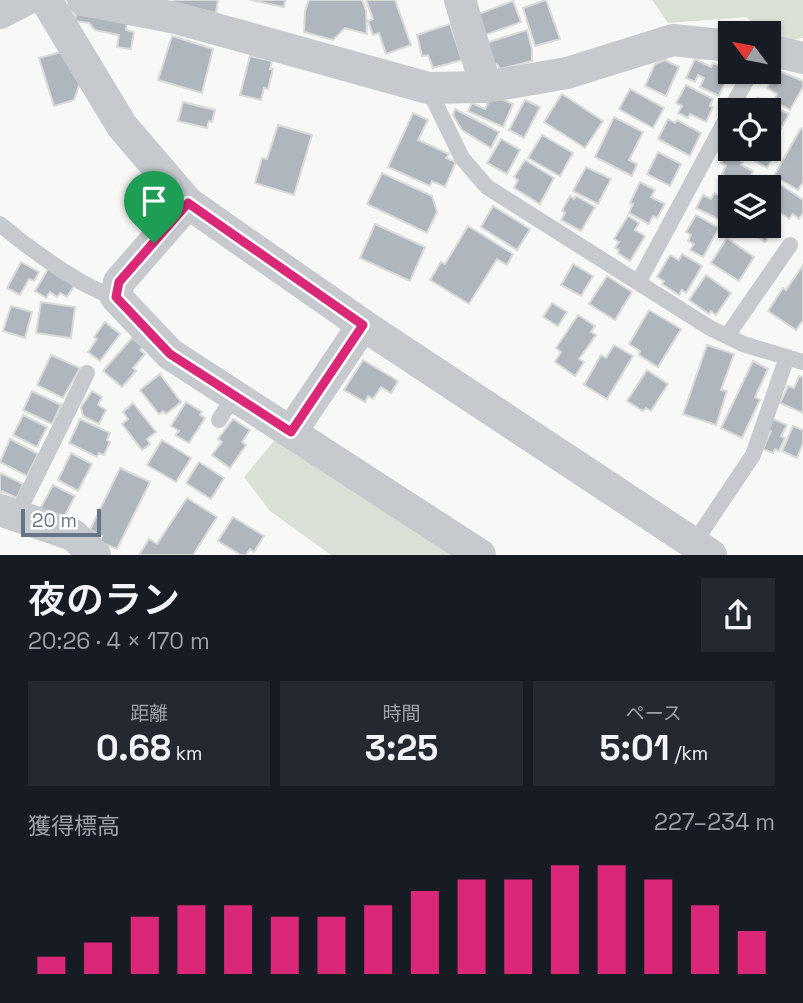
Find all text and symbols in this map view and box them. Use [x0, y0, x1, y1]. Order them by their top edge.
north arrow [718, 21, 780, 84]
map controls [718, 21, 781, 238]
button: locate [718, 98, 781, 161]
pin [124, 171, 184, 243]
button: layers [718, 175, 781, 238]
icon: arrive [135, 182, 173, 220]
scale bar [21, 506, 102, 538]
text: 20 m [32, 508, 77, 533]
text: 夜のラン [28, 576, 180, 624]
button: share [701, 578, 775, 652]
text: 20:26 · 4 × 170 m [28, 626, 210, 656]
text: 距離 [130, 701, 168, 726]
text: 時間 [382, 701, 421, 726]
text: ペース [626, 701, 682, 726]
text: 0.68 [96, 726, 171, 770]
text: 3:25 [365, 726, 438, 770]
text: 5:01 [600, 726, 670, 770]
text: km [171, 741, 202, 766]
text: /km [670, 741, 708, 766]
text: 227–234 m [654, 807, 775, 837]
text: 獲得標高 [28, 811, 120, 841]

